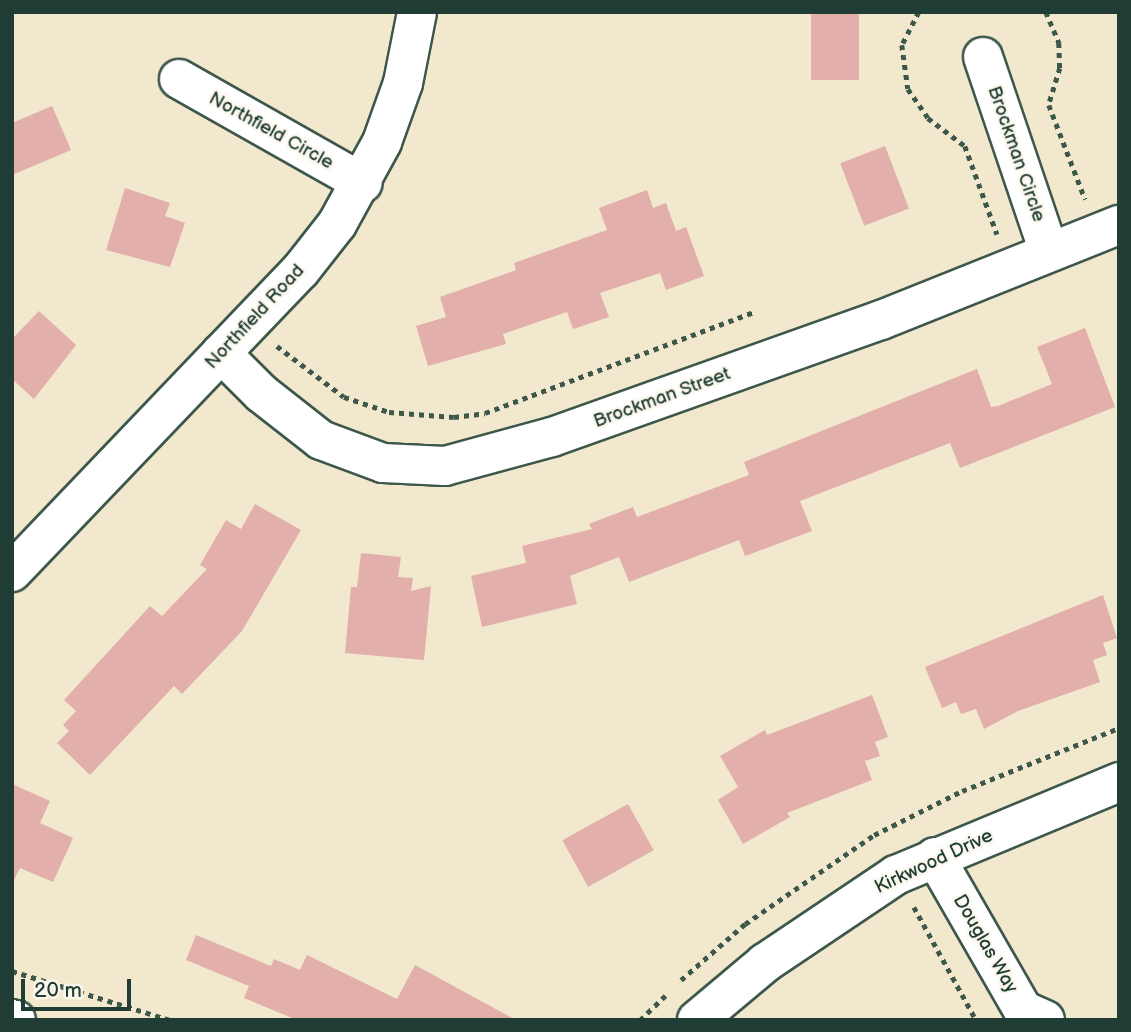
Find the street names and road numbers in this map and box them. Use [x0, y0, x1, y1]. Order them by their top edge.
street label: Brockman Circle [982, 83, 1050, 225]
street label: Northfield Circle [205, 87, 337, 175]
street label: Northfield Road [201, 260, 309, 374]
street label: Brockman Street [590, 363, 734, 433]
street label: Kirkwood Drive [871, 825, 997, 899]
street label: Douglas Way [947, 890, 1023, 998]

